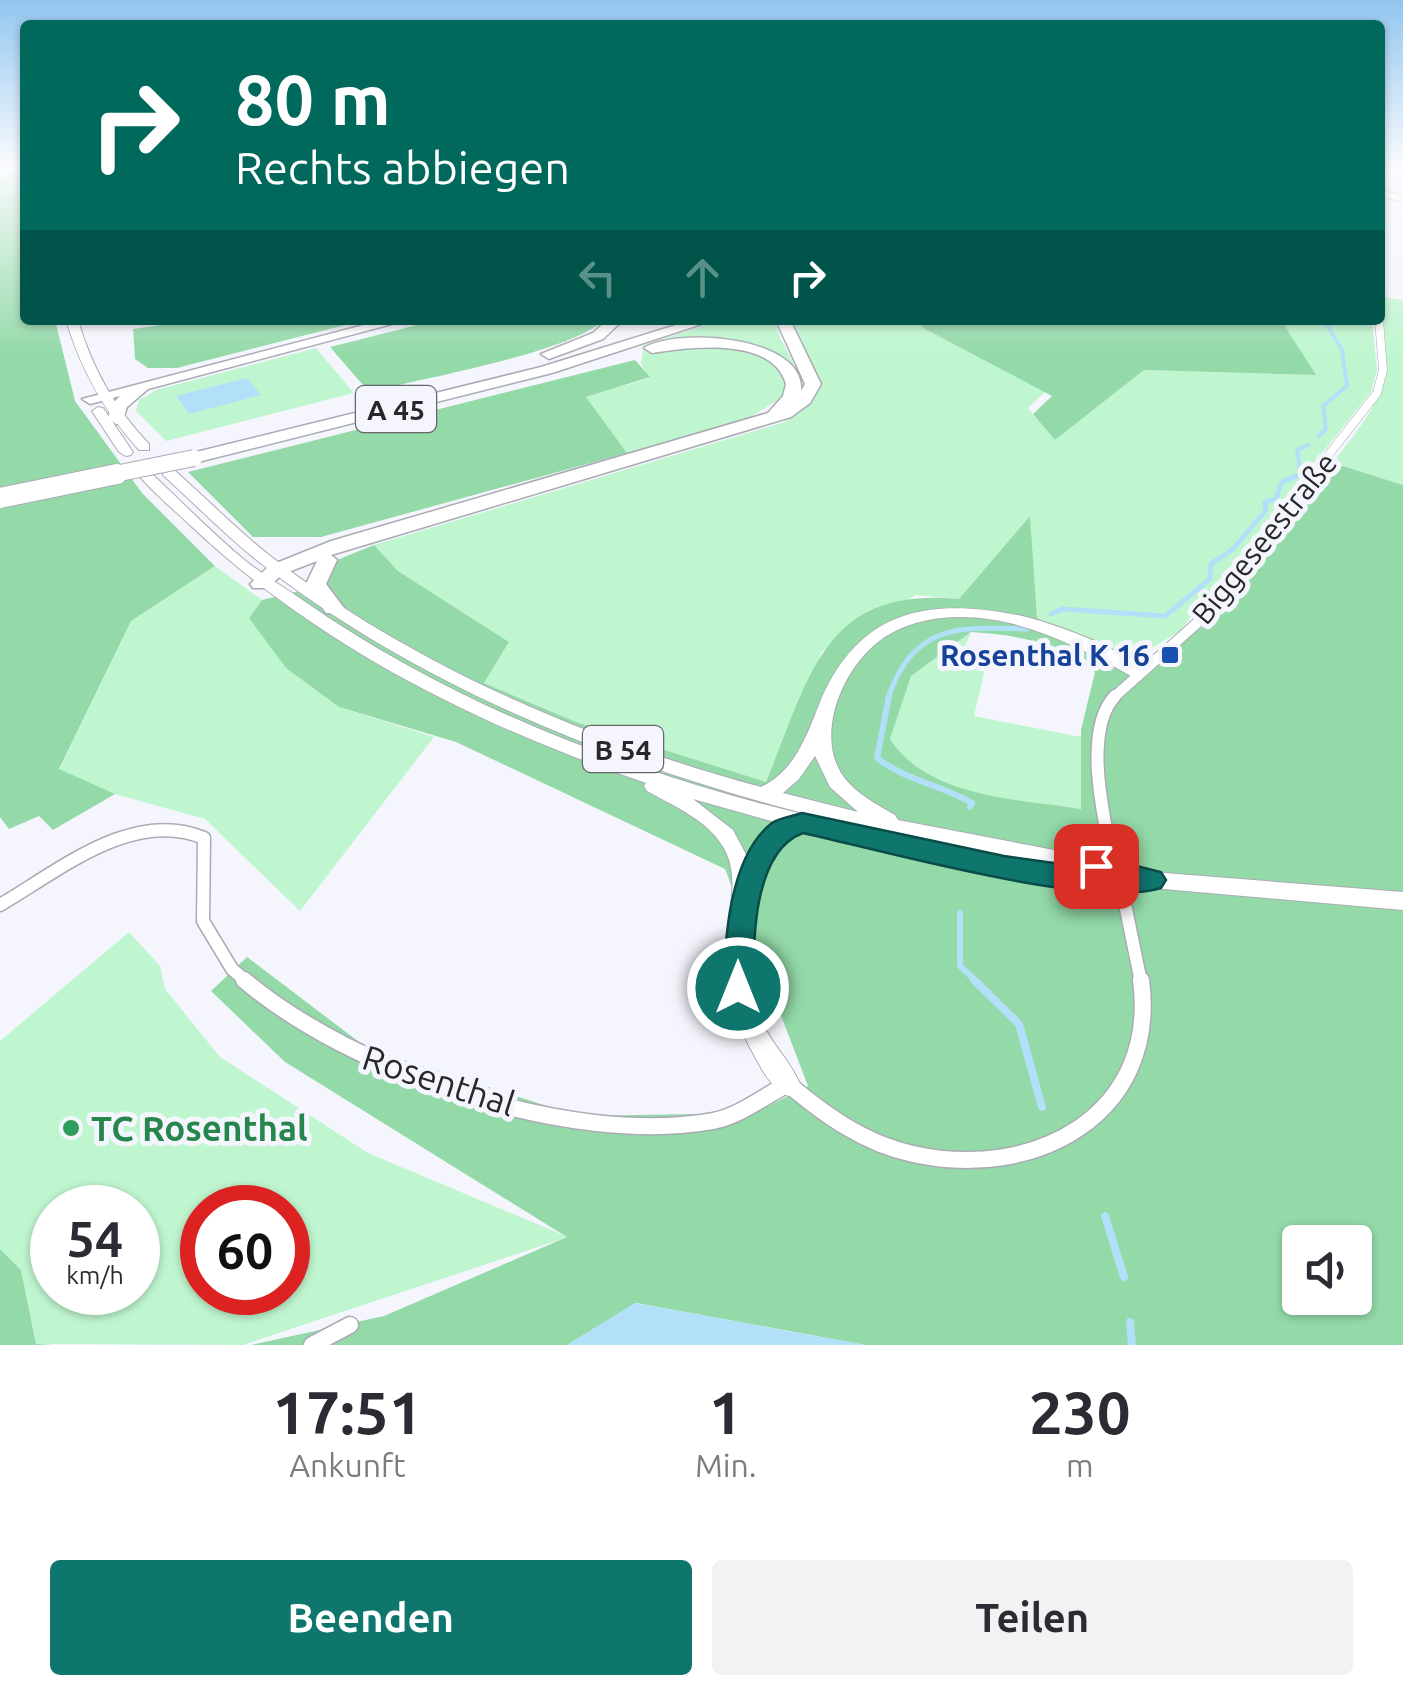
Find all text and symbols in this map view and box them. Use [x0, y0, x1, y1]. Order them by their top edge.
icon: right [70, 60, 200, 190]
text: 80 m [235, 60, 391, 138]
text: Rechts abbiegen [235, 142, 570, 193]
icon: left [570, 250, 625, 305]
icon: ahead [675, 250, 730, 305]
icon: right [780, 250, 835, 305]
road number: A 45 [356, 386, 436, 432]
street label: Biggeseestraße [1185, 446, 1343, 630]
place label: Rosenthal K 16 [940, 638, 1150, 672]
marker: Rosenthal K 16 [1159, 644, 1181, 666]
road number: B 54 [583, 726, 663, 772]
pin [1054, 824, 1139, 909]
icon: arrive [1069, 839, 1124, 894]
position arrow [686, 936, 790, 1040]
street label: Rosenthal [358, 1037, 520, 1123]
place label: TC Rosenthal [91, 1108, 308, 1148]
marker: TC Rosenthal [60, 1117, 82, 1139]
speed limit sign: 60 [180, 1185, 310, 1315]
text: 54 [67, 1210, 123, 1266]
map controls [1282, 1225, 1372, 1315]
button: sound [1282, 1225, 1372, 1315]
text: km/h [66, 1261, 124, 1289]
text: 17:51 [272, 1378, 423, 1445]
text: 1 [709, 1378, 743, 1445]
text: 230 [1029, 1378, 1131, 1445]
text: Ankunft [289, 1447, 406, 1483]
text: Min. [695, 1447, 757, 1483]
text: m [1066, 1447, 1094, 1483]
button: Beenden [50, 1560, 692, 1675]
button: Teilen [712, 1560, 1353, 1675]

